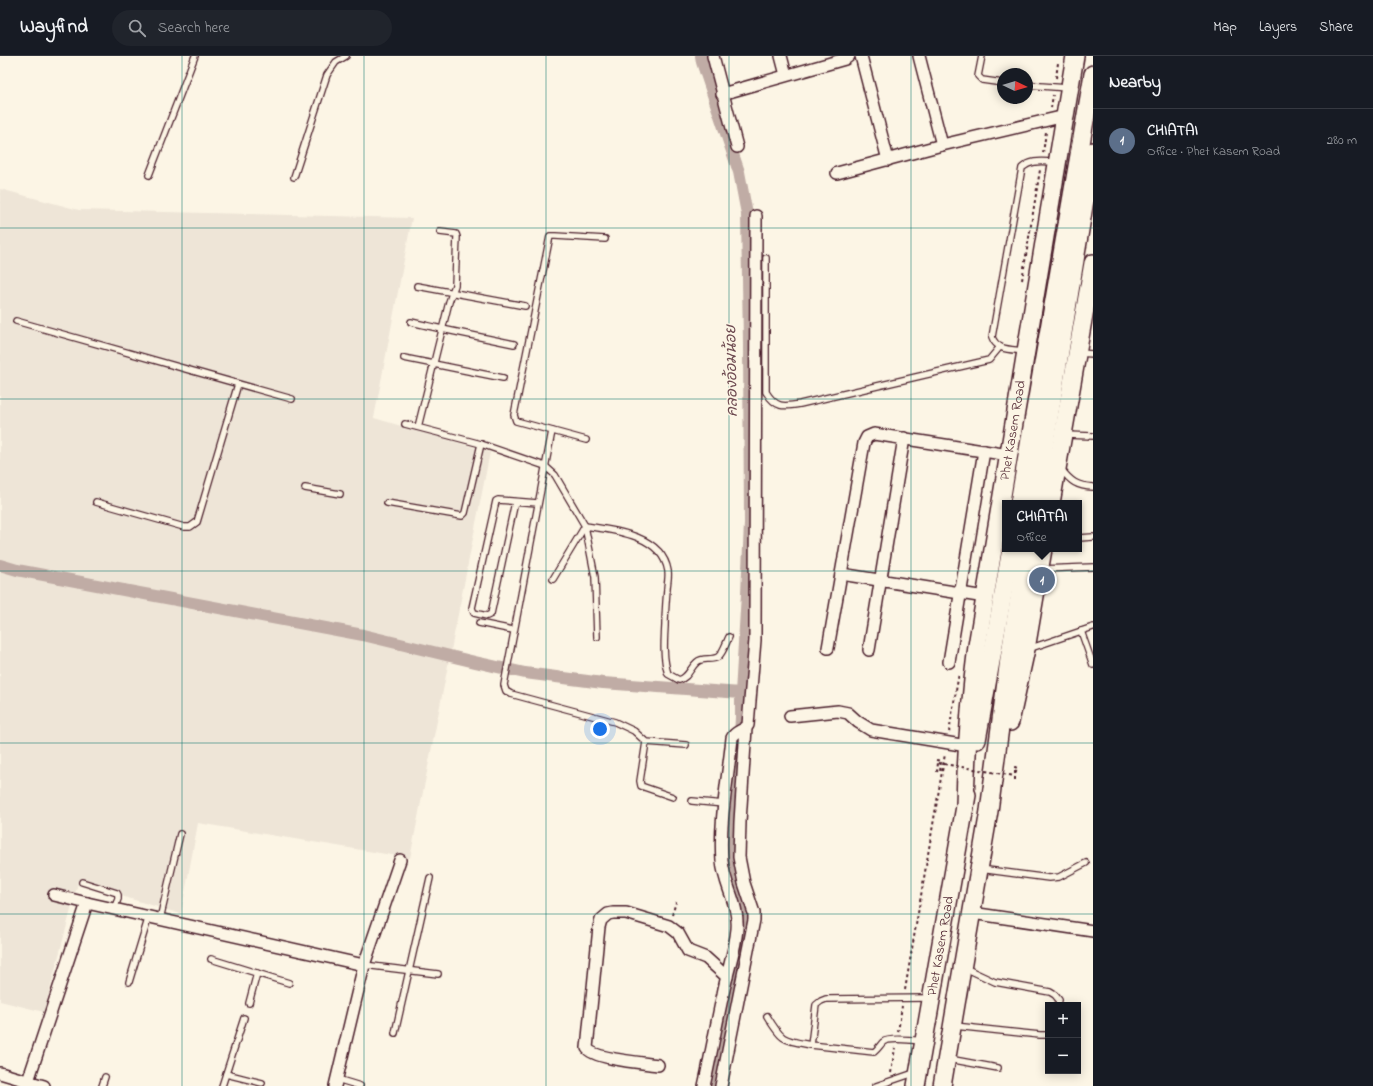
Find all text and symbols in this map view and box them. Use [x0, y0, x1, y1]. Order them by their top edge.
search box [112, 10, 392, 46]
text: Wayfind [20, 14, 88, 41]
icon: search [126, 17, 148, 39]
text: Search here [158, 17, 230, 39]
text: Map [1213, 17, 1237, 38]
text: Layers [1259, 17, 1297, 38]
text: Share [1319, 17, 1353, 38]
north arrow [997, 68, 1033, 104]
text: Nearby [1109, 70, 1161, 95]
text: CHIATAI [1147, 120, 1198, 142]
text: 1 [1120, 131, 1124, 150]
text: 280 m [1327, 131, 1357, 150]
text: Office · Phet Kasem Road [1147, 142, 1280, 161]
water label: คลองอ้อมน้อย [720, 324, 744, 417]
street label: Phet Kasem Road [994, 379, 1031, 482]
popup [1002, 500, 1082, 552]
text: CHIATAI [1016, 506, 1068, 528]
text: Office [1016, 528, 1047, 547]
pin: 1 [1029, 565, 1055, 595]
your location [590, 719, 610, 739]
street label: Phet Kasem Road [921, 894, 960, 998]
map controls [1045, 1002, 1081, 1074]
button: + [1045, 1002, 1081, 1038]
button: − [1045, 1038, 1081, 1074]

